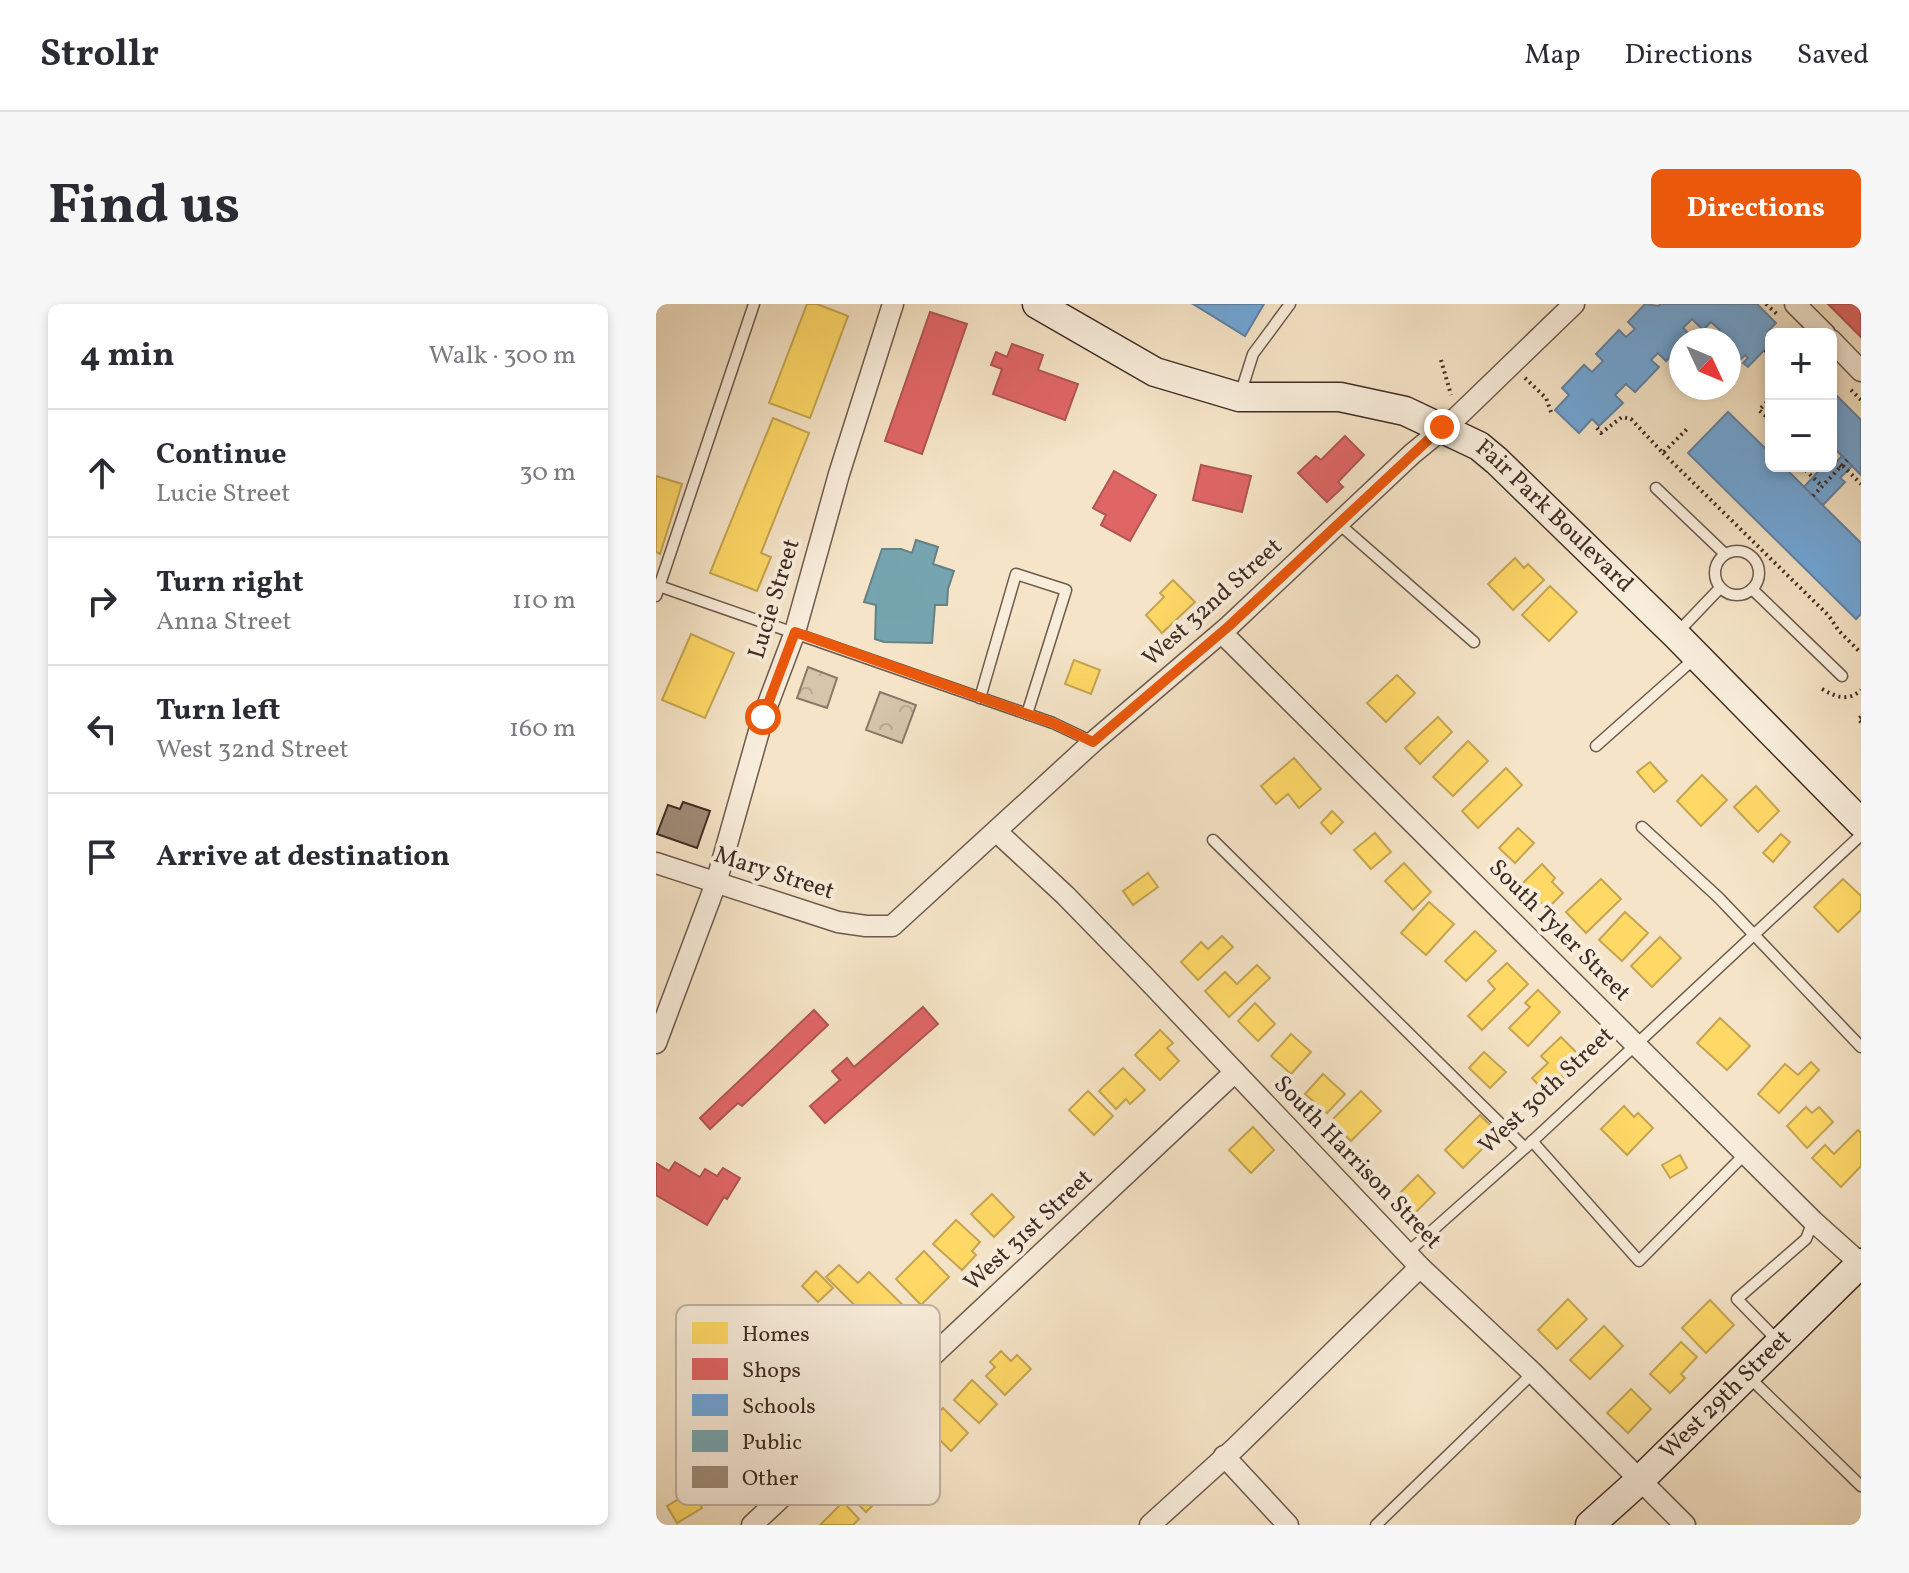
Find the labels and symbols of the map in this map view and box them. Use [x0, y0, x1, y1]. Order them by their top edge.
north arrow [1669, 328, 1741, 400]
route end [1424, 409, 1460, 445]
street label: Fair Park Boulevard [1467, 432, 1640, 601]
street label: West 32nd Street [1136, 531, 1290, 675]
street label: Lucie Street [741, 535, 809, 663]
route start [745, 699, 781, 735]
street label: Mary Street [710, 839, 838, 909]
street label: South Tyler Street [1480, 852, 1638, 1010]
street label: West 30th Street [1472, 1019, 1622, 1163]
street label: South Harrison Street [1265, 1069, 1449, 1257]
street label: West 31st Street [957, 1162, 1101, 1300]
legend [676, 1305, 940, 1505]
text: Homes [742, 1320, 810, 1351]
street label: West 29th Street [1653, 1323, 1800, 1468]
text: Shops [742, 1356, 801, 1387]
text: Schools [742, 1392, 816, 1423]
text: Public [742, 1428, 802, 1459]
text: Other [742, 1464, 799, 1495]

